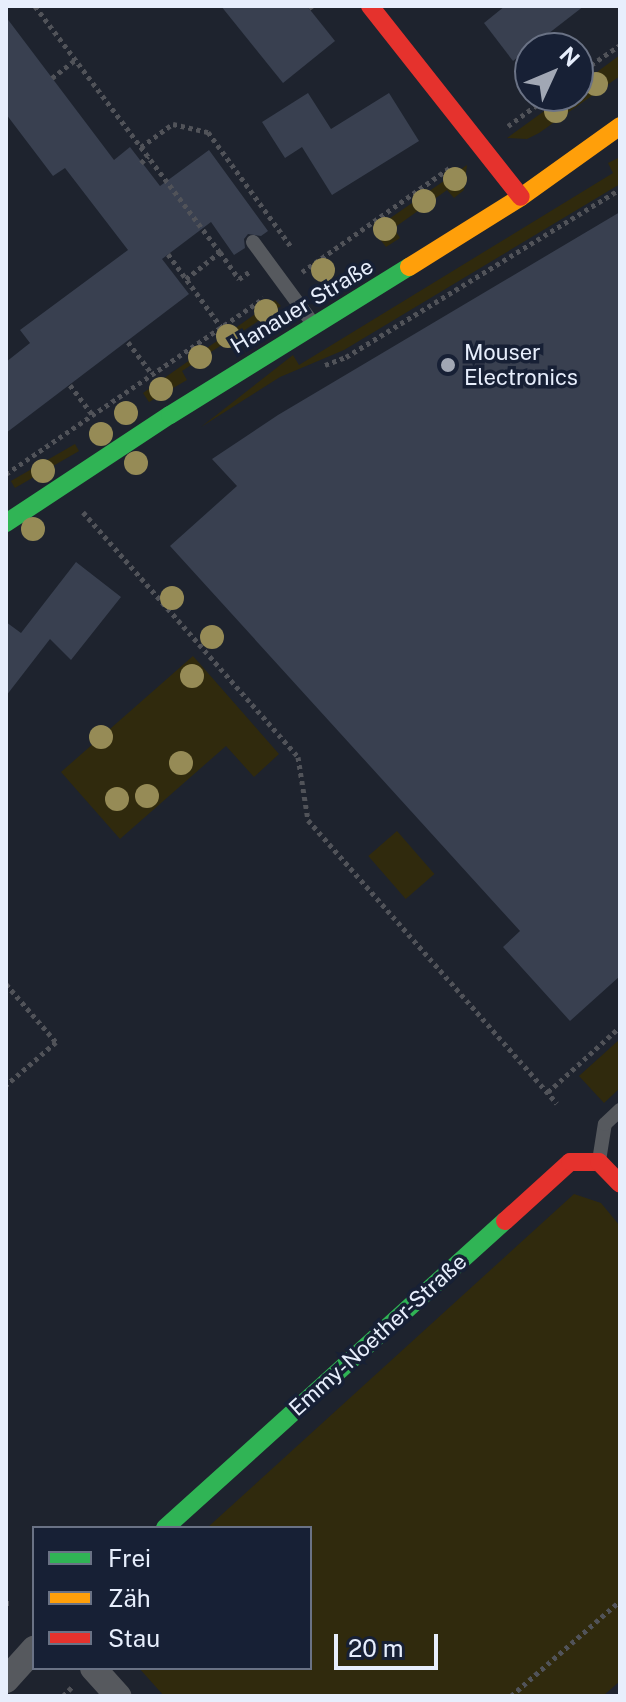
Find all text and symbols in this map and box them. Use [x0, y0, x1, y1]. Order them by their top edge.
north arrow [514, 32, 594, 112]
text: N [554, 41, 585, 72]
street label: Hanauer Straße [226, 253, 378, 359]
place label: Mouser Electronics [464, 339, 578, 390]
marker: Mouser Electronics [439, 356, 457, 374]
street label: Emmy-Noether-Straße [284, 1248, 472, 1422]
legend [32, 1526, 312, 1670]
text: Frei [108, 1544, 151, 1572]
text: Zäh [108, 1584, 151, 1612]
scale bar [338, 1618, 442, 1668]
text: Stau [108, 1624, 160, 1652]
text: 20 m [348, 1634, 404, 1662]

